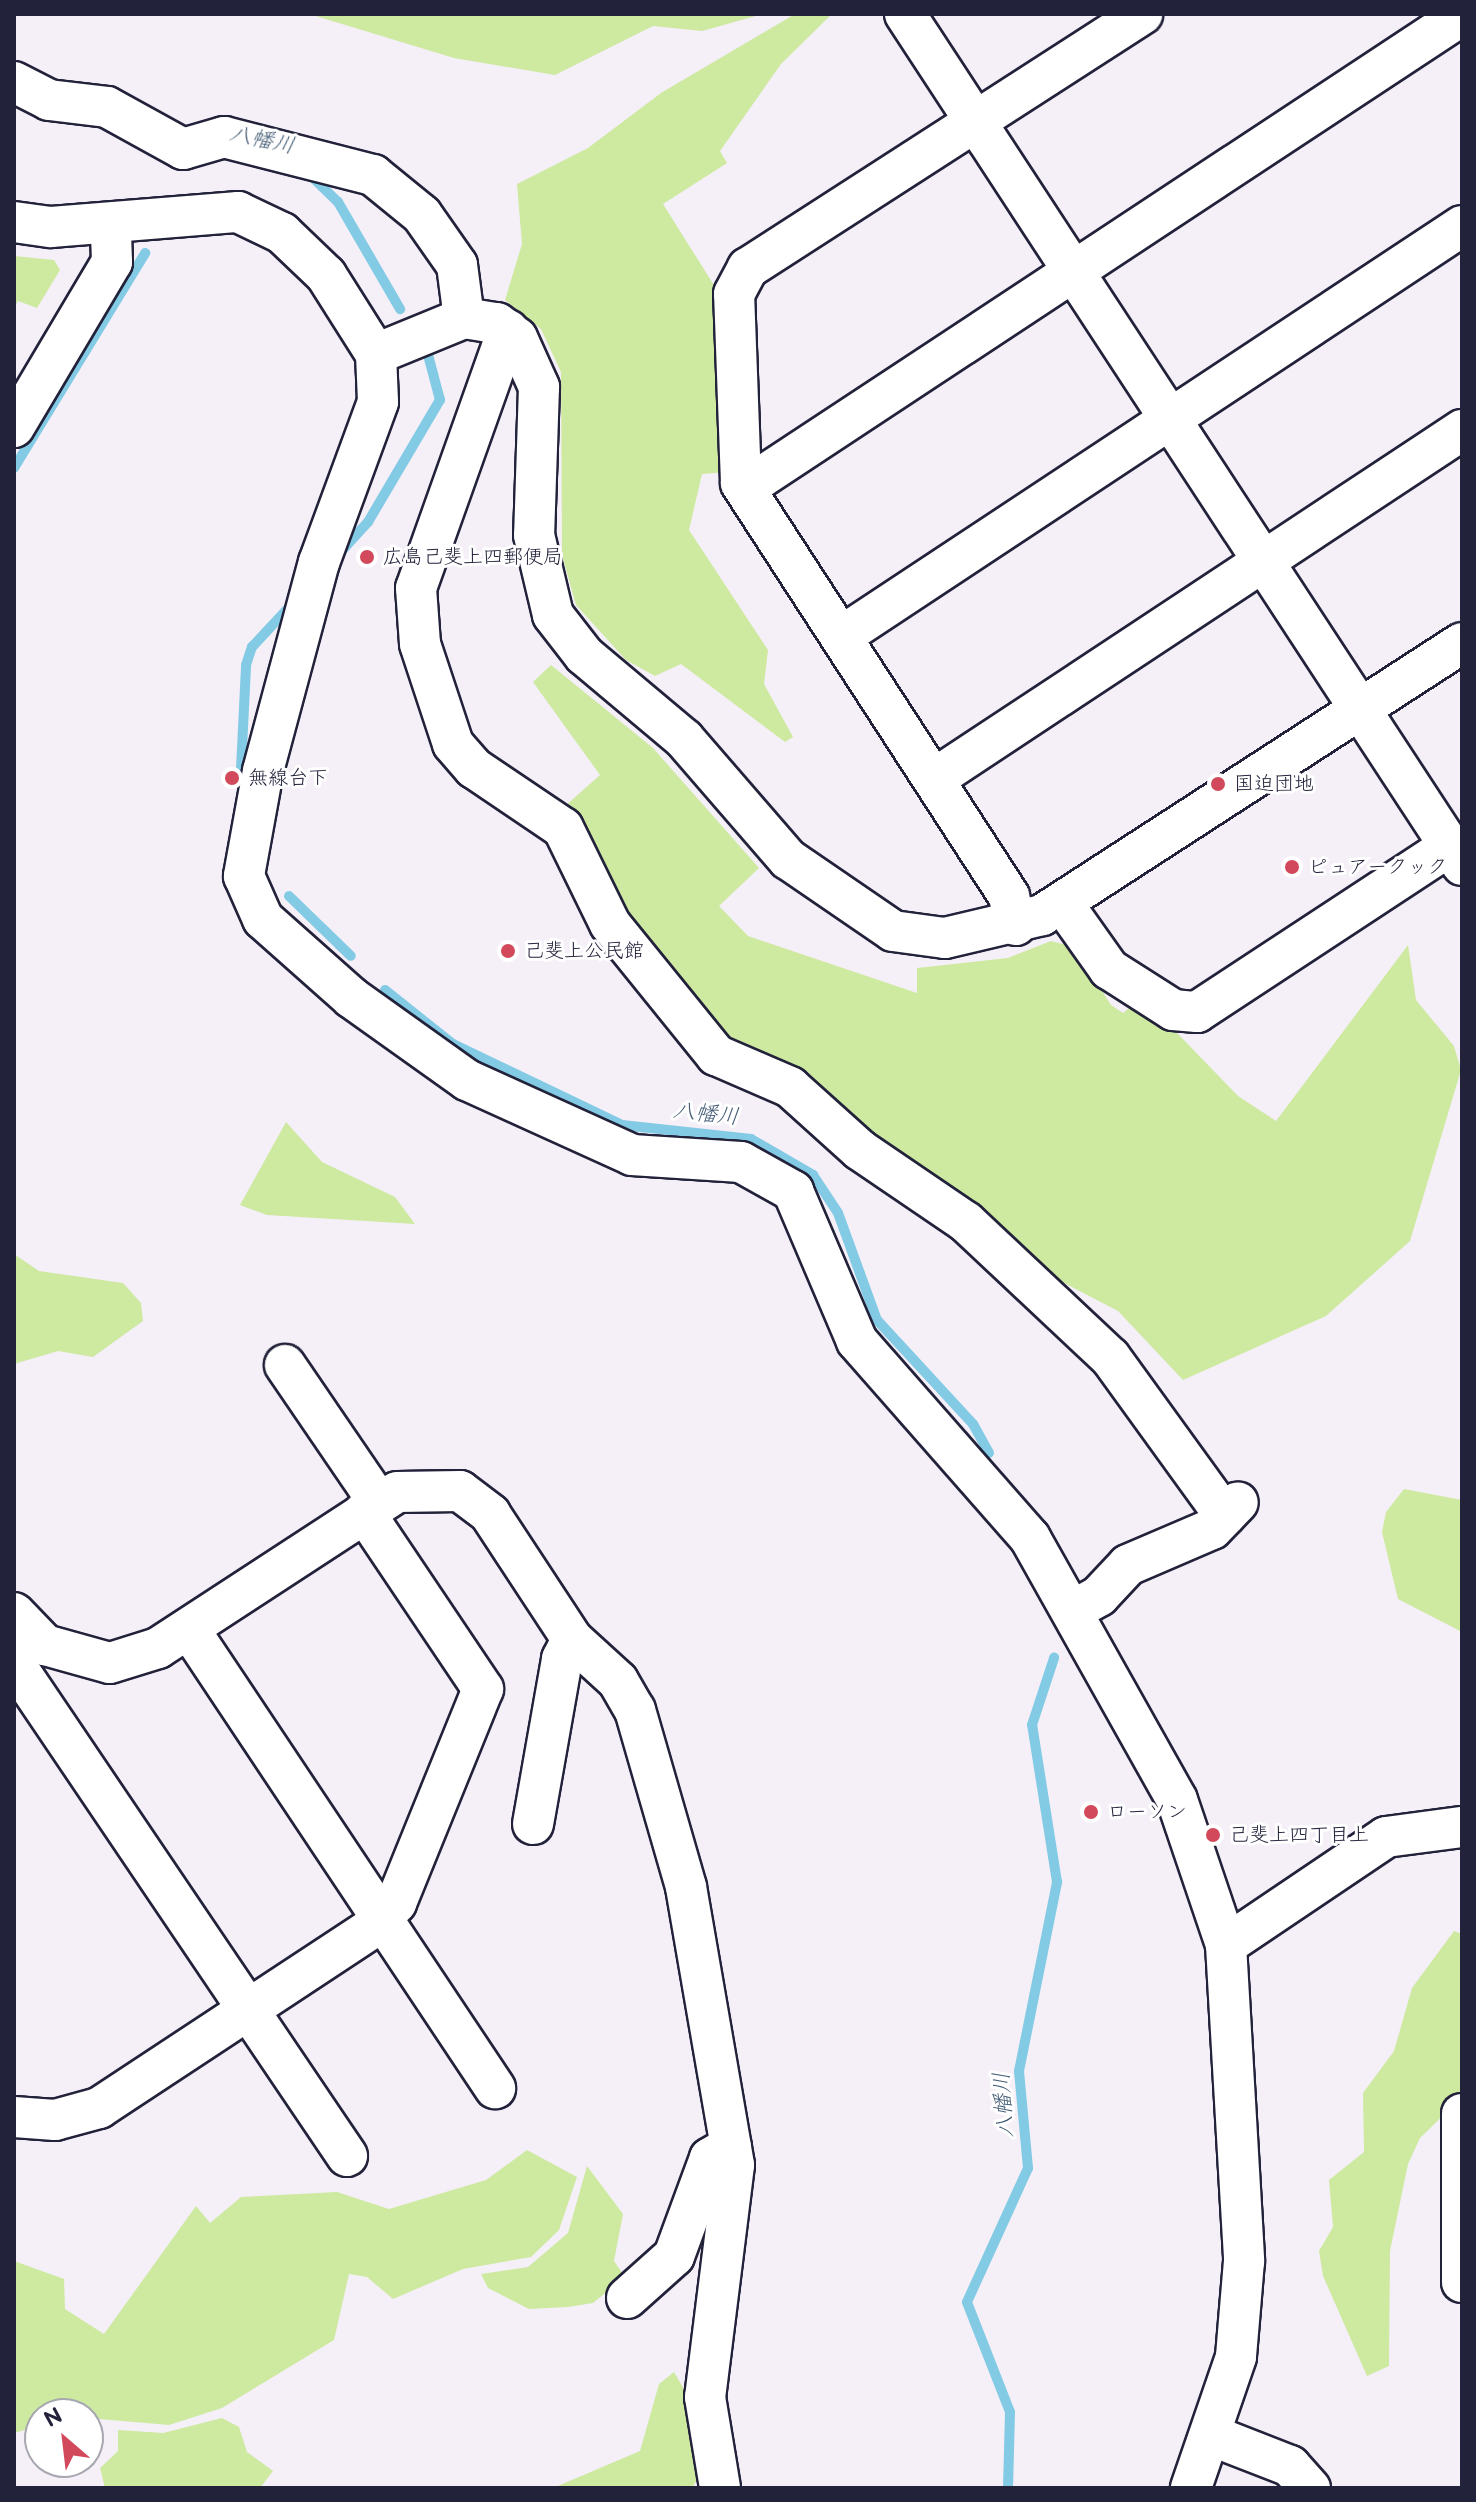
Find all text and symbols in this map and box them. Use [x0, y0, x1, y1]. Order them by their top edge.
water label: 八幡川 [227, 120, 297, 160]
place label: 広島己斐上四郵便局 [383, 545, 563, 569]
marker: 広島己斐上四郵便局 [358, 548, 376, 566]
place label: 無線台下 [248, 766, 328, 790]
marker: 無線台下 [223, 769, 241, 787]
place label: 国迫団地 [1234, 772, 1314, 796]
marker: 国迫団地 [1209, 775, 1227, 793]
place label: ピュアークック [1308, 855, 1447, 879]
marker: ピュアークック [1283, 858, 1301, 876]
place label: 己斐上公民館 [524, 939, 644, 963]
marker: 己斐上公民館 [499, 942, 517, 960]
water label: 八幡川 [672, 1097, 740, 1131]
place label: ローソン [1107, 1800, 1187, 1824]
marker: ローソン [1082, 1803, 1100, 1821]
place label: 己斐上四丁目上 [1229, 1823, 1369, 1847]
marker: 己斐上四丁目上 [1204, 1826, 1222, 1844]
water label: 八幡川 [989, 2071, 1019, 2139]
north arrow [24, 2398, 104, 2478]
text: N [40, 2402, 67, 2434]

